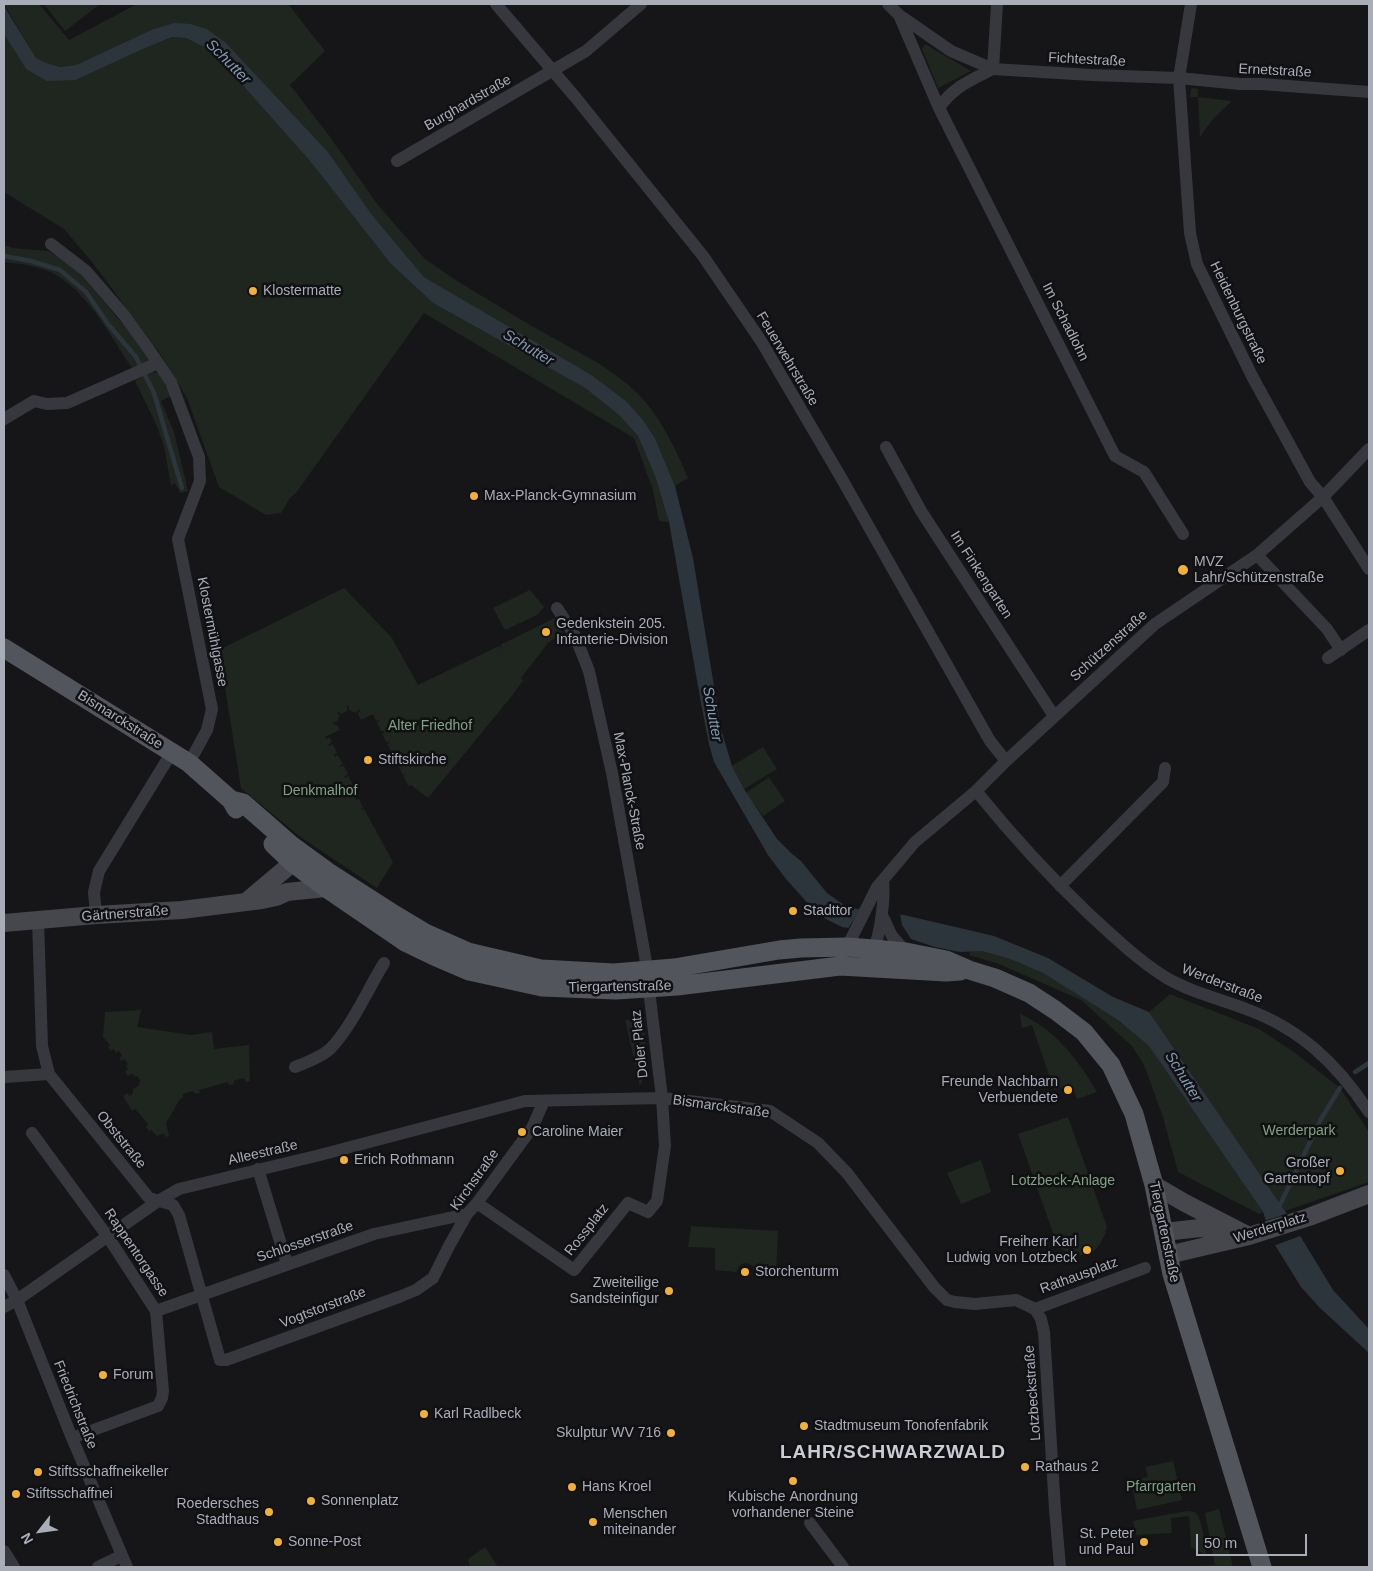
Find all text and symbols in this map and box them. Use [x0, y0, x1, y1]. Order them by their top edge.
water label: Schutter [202, 36, 254, 88]
street label: Fichtestraße [1048, 50, 1126, 70]
street label: Ernetstraße [1238, 61, 1312, 81]
street label: Burghardstraße [422, 71, 514, 135]
street label: Heidenburgstraße [1206, 259, 1270, 367]
street label: Im Schadlohn [1038, 280, 1092, 364]
place label: Klostermatte [263, 283, 342, 299]
marker: Klostermatte [247, 285, 259, 297]
street label: Feuerwehrstraße [752, 309, 822, 409]
water label: Schutter [499, 326, 557, 370]
place label: Max-Planck-Gymnasium [484, 488, 636, 504]
marker: Max-Planck-Gymnasium [468, 490, 480, 502]
street label: Im Finkengarten [946, 528, 1016, 622]
place label: MVZ Lahr/Schützenstraße [1194, 554, 1324, 586]
marker: MVZ Lahr/Schützenstraße [1176, 563, 1190, 577]
street label: Klostermühlgasse [193, 576, 231, 688]
street label: Schützenstraße [1067, 607, 1151, 685]
place label: Gedenkstein 205. Infanterie-Division [556, 616, 668, 648]
marker: Gedenkstein 205. Infanterie-Division [540, 626, 552, 638]
water label: Schutter [698, 685, 726, 743]
street label: Bismarckstraße [74, 687, 166, 753]
park label: Alter Friedhof [388, 718, 472, 734]
street label: Max-Planck-Straße [609, 731, 649, 851]
place label: Stiftskirche [378, 752, 446, 768]
marker: Stiftskirche [362, 754, 374, 766]
park label: Denkmalhof [283, 783, 357, 799]
street label: Gärtnerstraße [81, 903, 169, 925]
place label: Stadttor [803, 903, 852, 919]
marker: Stadttor [787, 905, 799, 917]
street label: Werderstraße [1179, 961, 1265, 1007]
street label: Tiergartenstraße [568, 978, 672, 996]
street label: Doler Platz [628, 1009, 652, 1079]
water label: Schutter [1161, 1049, 1205, 1105]
place label: Freunde Nachbarn Verbuendete [941, 1074, 1058, 1106]
marker: Freunde Nachbarn Verbuendete [1062, 1084, 1074, 1096]
street label: Bismarckstraße [672, 1092, 770, 1122]
street label: Obststraße [93, 1108, 149, 1172]
park label: Werderpark [1263, 1123, 1335, 1139]
place label: Caroline Maier [532, 1124, 623, 1140]
marker: Caroline Maier [516, 1126, 528, 1138]
street label: Alleestraße [227, 1137, 299, 1169]
street label: Kirchstraße [447, 1146, 503, 1214]
place label: Erich Rothmann [354, 1152, 454, 1168]
marker: Erich Rothmann [338, 1154, 350, 1166]
place label: Großer Gartentopf [1264, 1155, 1330, 1188]
marker: Großer Gartentopf [1334, 1165, 1346, 1177]
park label: Lotzbeck-Anlage [1011, 1173, 1115, 1189]
street label: Tiergartenstraße [1145, 1180, 1183, 1284]
street label: Rossplatz [561, 1201, 613, 1259]
street label: Rappentorgasse [100, 1206, 172, 1300]
street label: Werderplatz [1232, 1209, 1308, 1247]
street label: Schlosserstraße [254, 1218, 356, 1266]
place label: Freiherr Karl Ludwig von Lotzbeck [946, 1234, 1077, 1266]
marker: Freiherr Karl Ludwig von Lotzbeck [1081, 1244, 1093, 1256]
street label: Rathausplatz [1038, 1254, 1120, 1298]
place label: Storchenturm [755, 1264, 839, 1280]
marker: Storchenturm [739, 1266, 751, 1278]
place label: Zweiteilige Sandsteinfigur [569, 1275, 659, 1308]
street label: Vogtstorstraße [277, 1284, 369, 1332]
marker: Zweiteilige Sandsteinfigur [663, 1285, 675, 1297]
street label: Lotzbeckstraße [1021, 1345, 1045, 1441]
street label: Friedrichstraße [50, 1358, 100, 1452]
place label: Forum [113, 1367, 153, 1383]
marker: Forum [97, 1369, 109, 1381]
place label: Karl Radlbeck [434, 1406, 521, 1422]
marker: Karl Radlbeck [418, 1408, 430, 1420]
place label: Stadtmuseum Tonofenfabrik [814, 1418, 988, 1434]
marker: Stadtmuseum Tonofenfabrik [798, 1420, 810, 1432]
place label: Skulptur WV 716 [556, 1425, 661, 1441]
marker: Skulptur WV 716 [665, 1427, 677, 1439]
district label: LAHR/SCHWARZWALD [778, 1442, 1008, 1464]
place label: Rathaus 2 [1035, 1459, 1099, 1475]
marker: Rathaus 2 [1019, 1461, 1031, 1473]
place label: Stiftsschaffneikeller [48, 1464, 168, 1480]
marker: Stiftsschaffneikeller [32, 1466, 44, 1478]
marker: Kubische Anordnung vorhandener Steine [787, 1475, 799, 1487]
place label: Hans Kroel [582, 1479, 651, 1495]
park label: Pfarrgarten [1126, 1479, 1196, 1495]
marker: Hans Kroel [566, 1481, 578, 1493]
place label: Stiftsschaffnei [26, 1486, 113, 1502]
marker: Stiftsschaffnei [10, 1488, 22, 1500]
place label: Kubische Anordnung vorhandener Steine [728, 1489, 858, 1521]
place label: Sonnenplatz [321, 1493, 399, 1509]
marker: Sonnenplatz [305, 1495, 317, 1507]
place label: Roedersches Stadthaus [177, 1496, 259, 1528]
north arrow [15, 1506, 65, 1556]
marker: Roedersches Stadthaus [263, 1506, 275, 1518]
place label: Menschen miteinander [603, 1506, 676, 1538]
marker: Menschen miteinander [587, 1516, 599, 1528]
scale bar [1198, 1524, 1309, 1556]
place label: St. Peter und Paul [1079, 1526, 1134, 1558]
text: N [18, 1530, 36, 1547]
place label: Sonne-Post [288, 1534, 361, 1550]
text: 50 m [1204, 1534, 1237, 1551]
marker: Sonne-Post [272, 1536, 284, 1548]
marker: St. Peter und Paul [1138, 1536, 1150, 1548]

